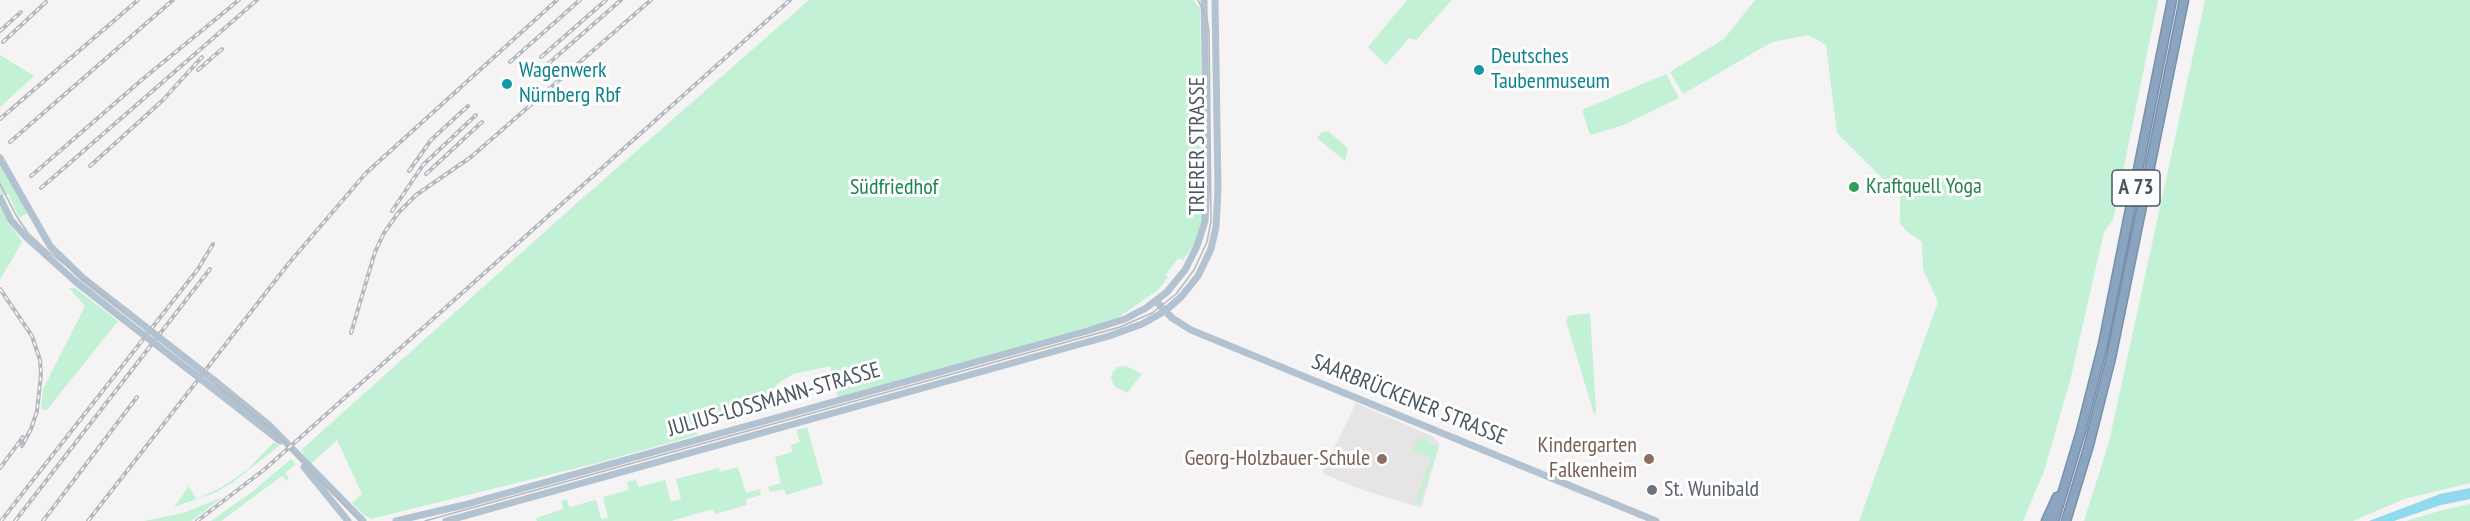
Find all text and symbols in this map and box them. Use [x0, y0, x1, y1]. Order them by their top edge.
place label: Deutsches Taubenmuseum [1491, 44, 1610, 96]
place label: Wagenwerk Nürnberg Rbf [519, 58, 620, 110]
marker: Deutsches Taubenmuseum [1472, 63, 1486, 77]
marker: Wagenwerk Nürnberg Rbf [500, 77, 514, 91]
street label: TRIERER STRASSE [1185, 77, 1211, 215]
road number: A 73 [2112, 170, 2160, 206]
place label: Kraftquell Yoga [1866, 174, 1982, 200]
park label: Südfriedhof [850, 175, 938, 201]
marker: Kraftquell Yoga [1847, 180, 1861, 194]
street label: SAARBRÜCKENER STRASSE [1308, 349, 1510, 451]
street label: JULIUS-LOSSMANN-STRASSE [665, 357, 883, 443]
place label: Kindergarten Falkenheim [1538, 433, 1637, 484]
place label: Georg-Holzbauer-Schule [1184, 446, 1370, 472]
marker: Georg-Holzbauer-Schule [1375, 452, 1389, 466]
marker: Kindergarten Falkenheim [1642, 452, 1656, 466]
place label: St. Wunibald [1664, 477, 1759, 503]
marker: St. Wunibald [1645, 483, 1659, 497]

